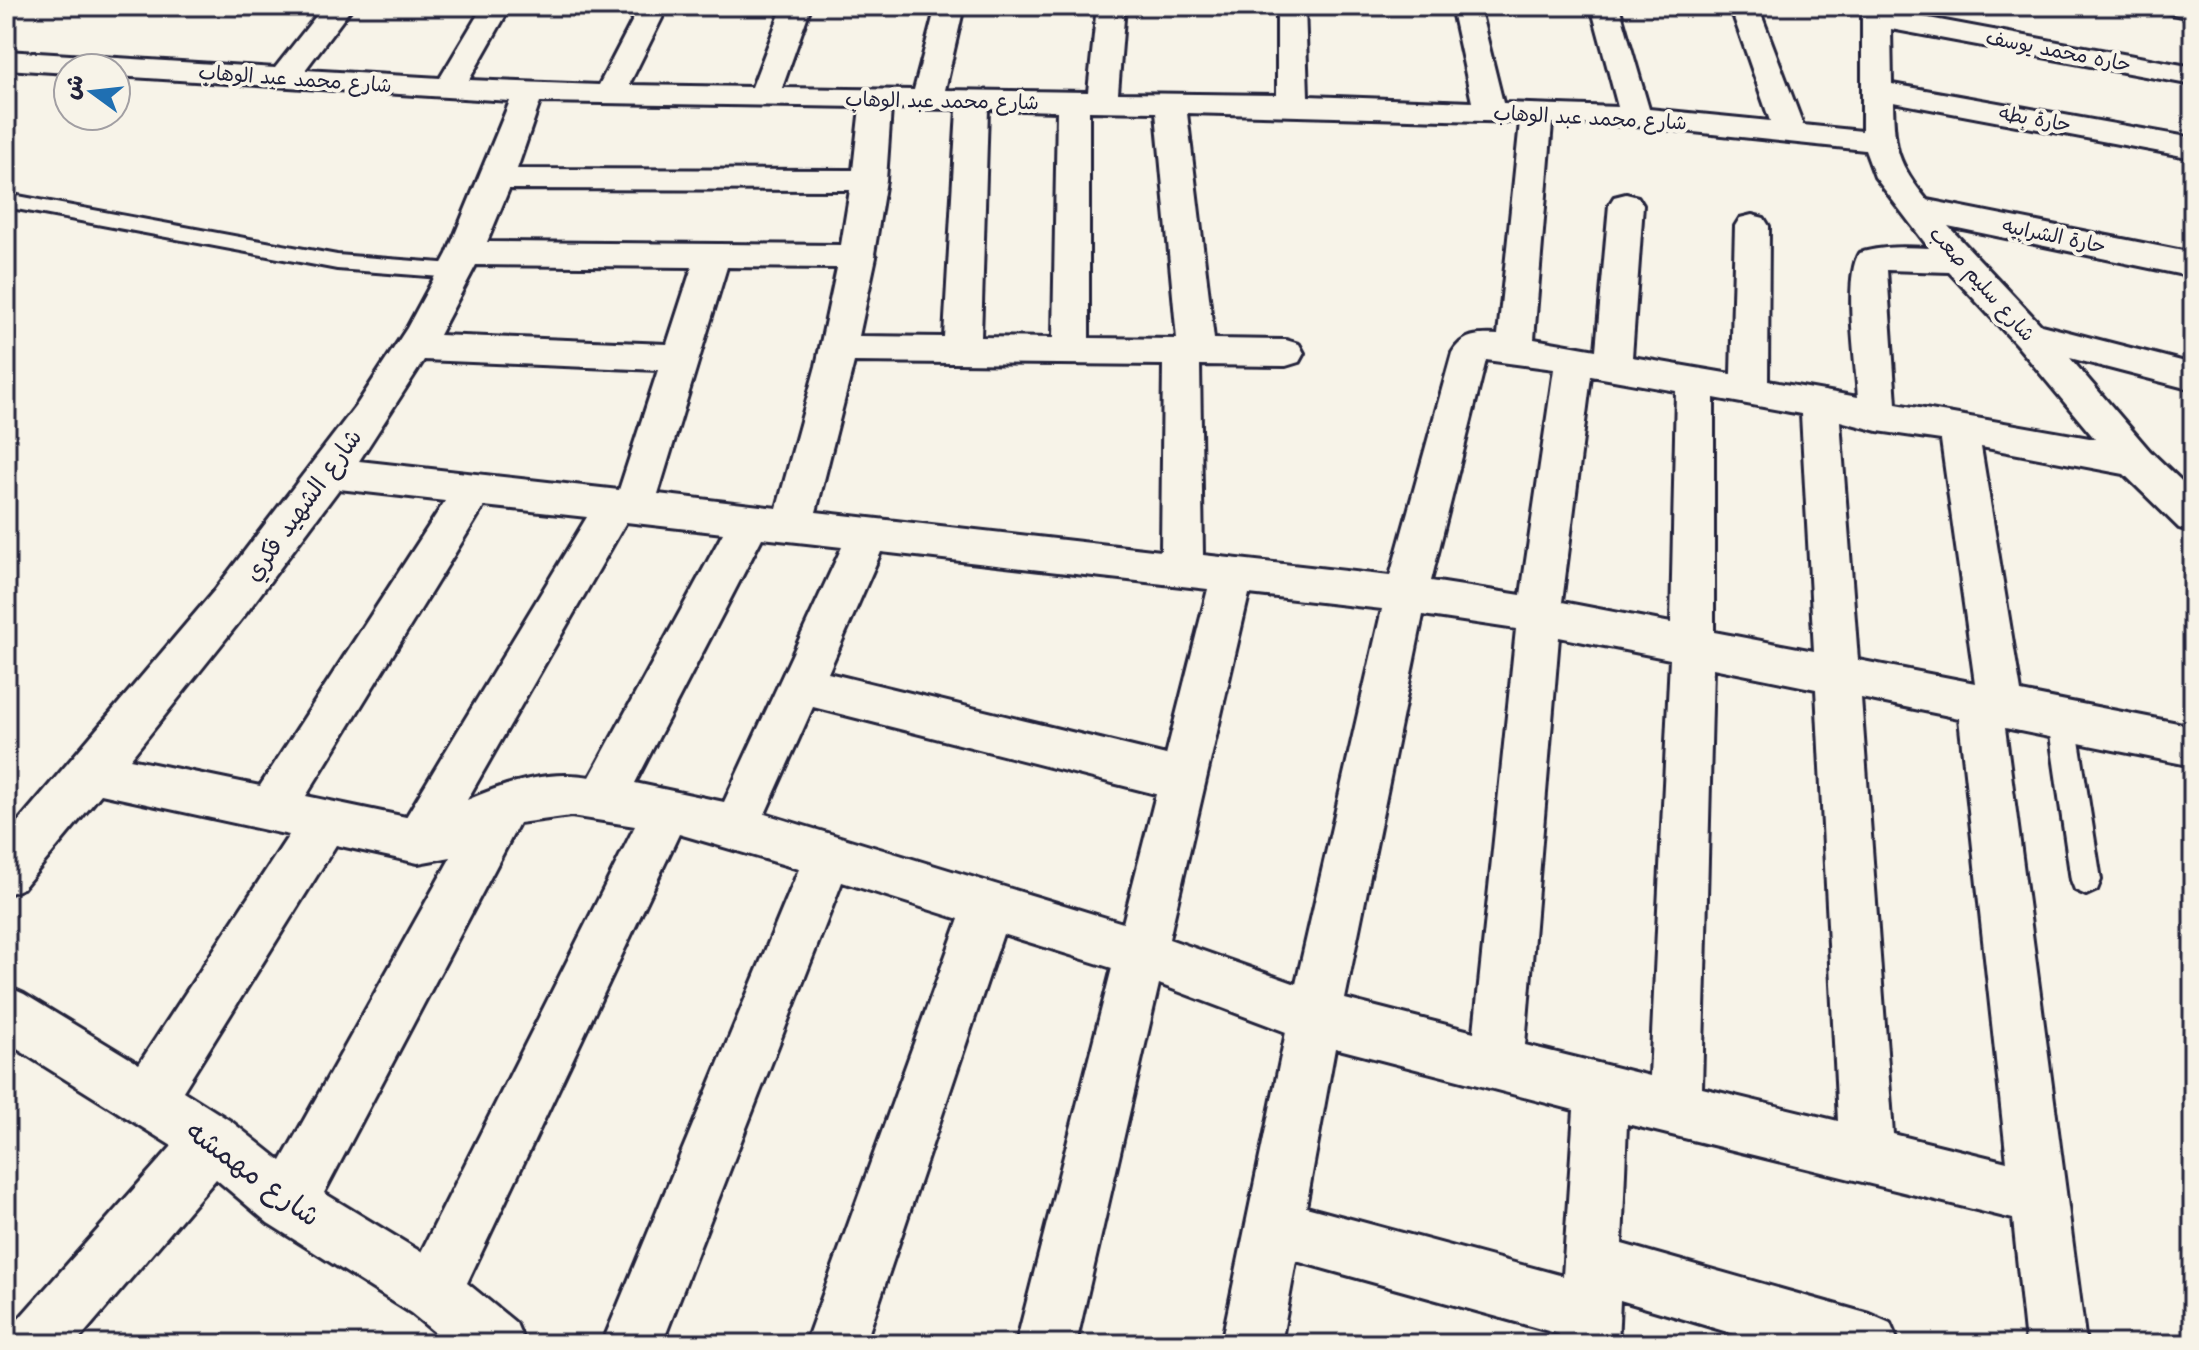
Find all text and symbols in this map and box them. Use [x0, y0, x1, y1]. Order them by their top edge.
street label: حاره محمد يوسف [1984, 26, 2132, 76]
north arrow [52, 52, 132, 132]
street label: شارع محمد عبد الوهاب [197, 61, 392, 99]
text: ش [58, 72, 89, 102]
street label: شارع محمد عبد الوهاب [845, 88, 1039, 116]
street label: شارع محمد عبد الوهاب [1493, 101, 1687, 137]
street label: حارة بطه [1997, 101, 2073, 137]
street label: حارة الشرابيه [2000, 214, 2108, 258]
street label: شارع سليم صعب [1922, 222, 2039, 348]
street label: شارع الشهيد فكري [238, 423, 370, 588]
street label: شارع مهمشه [178, 1115, 326, 1236]

